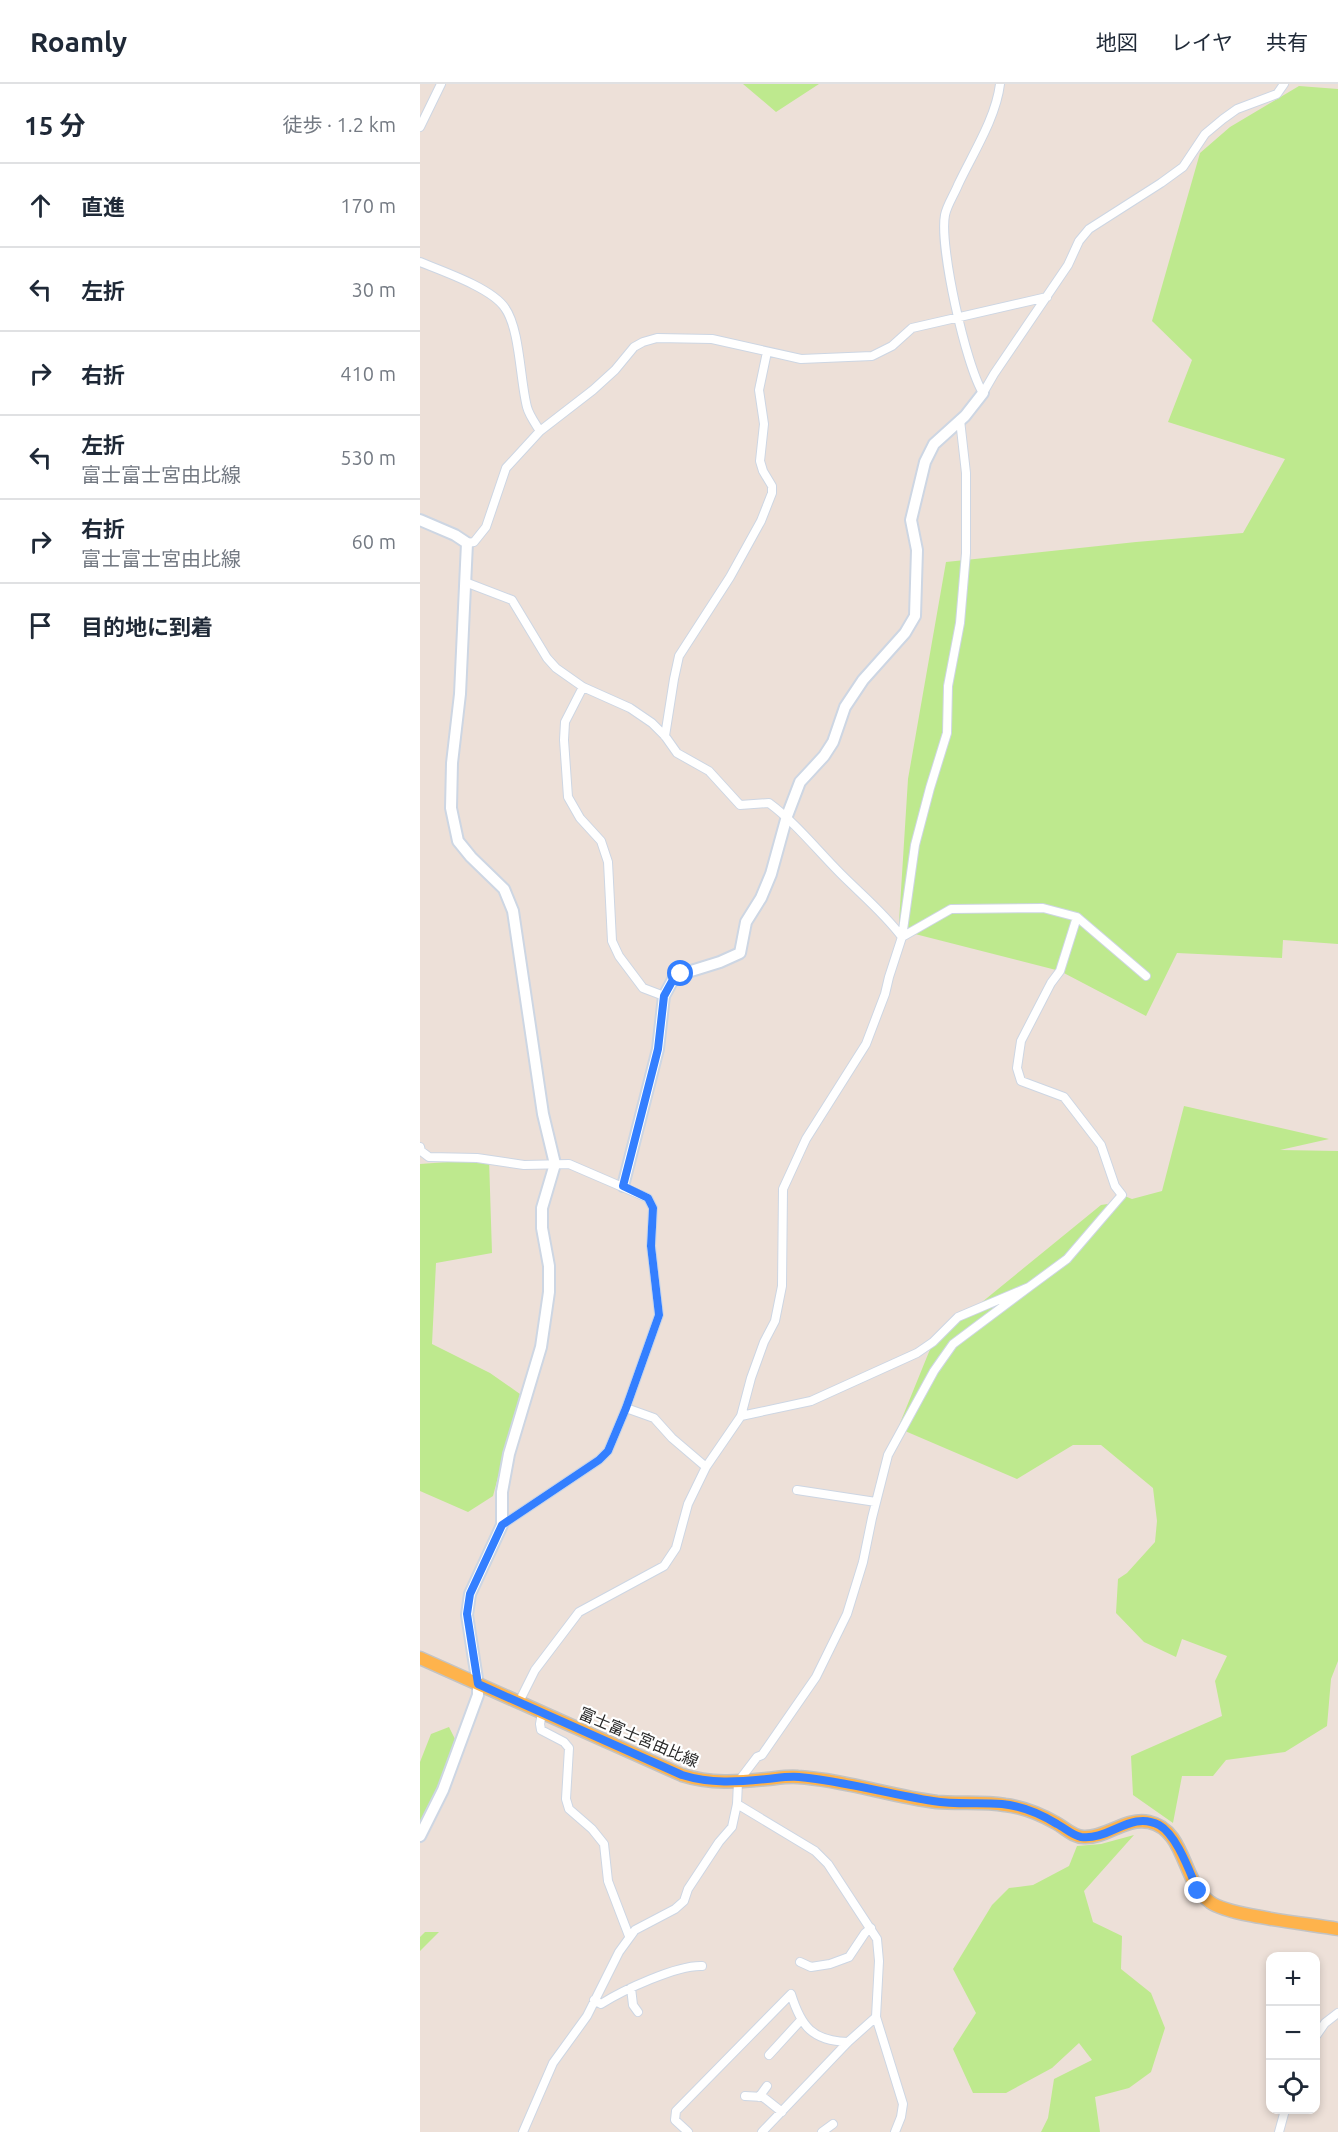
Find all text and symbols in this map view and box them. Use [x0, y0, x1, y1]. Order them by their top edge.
text: Roamly [30, 26, 127, 57]
text: 地図 [1096, 30, 1138, 54]
text: レイヤ [1171, 30, 1233, 54]
text: 共有 [1266, 30, 1308, 54]
text: 15 分 [24, 111, 86, 140]
text: 徒歩 · 1.2 km [283, 113, 396, 136]
icon: ahead [24, 189, 57, 222]
text: 直進 [81, 194, 125, 219]
text: 170 m [340, 194, 396, 217]
icon: left [24, 273, 57, 306]
text: 左折 [81, 278, 125, 303]
text: 30 m [352, 278, 396, 301]
icon: right [24, 357, 57, 390]
text: 右折 [81, 362, 125, 387]
text: 410 m [340, 362, 396, 385]
text: 左折 [81, 432, 125, 457]
icon: left [24, 441, 57, 474]
text: 530 m [340, 446, 396, 469]
text: 富士富士宮由比線 [81, 463, 241, 486]
text: 右折 [81, 516, 125, 541]
icon: right [24, 525, 57, 558]
text: 60 m [352, 530, 396, 553]
text: 富士富士宮由比線 [81, 547, 241, 570]
icon: arrive [24, 609, 57, 642]
text: 目的地に到着 [81, 614, 213, 639]
route start [667, 960, 693, 986]
street label: 富士富士宮由比線 [577, 1704, 701, 1770]
route end [1184, 1877, 1210, 1903]
map controls [1266, 1952, 1320, 2114]
button: + [1266, 1952, 1320, 2006]
button: − [1266, 2006, 1320, 2060]
button: locate [1266, 2060, 1320, 2114]

